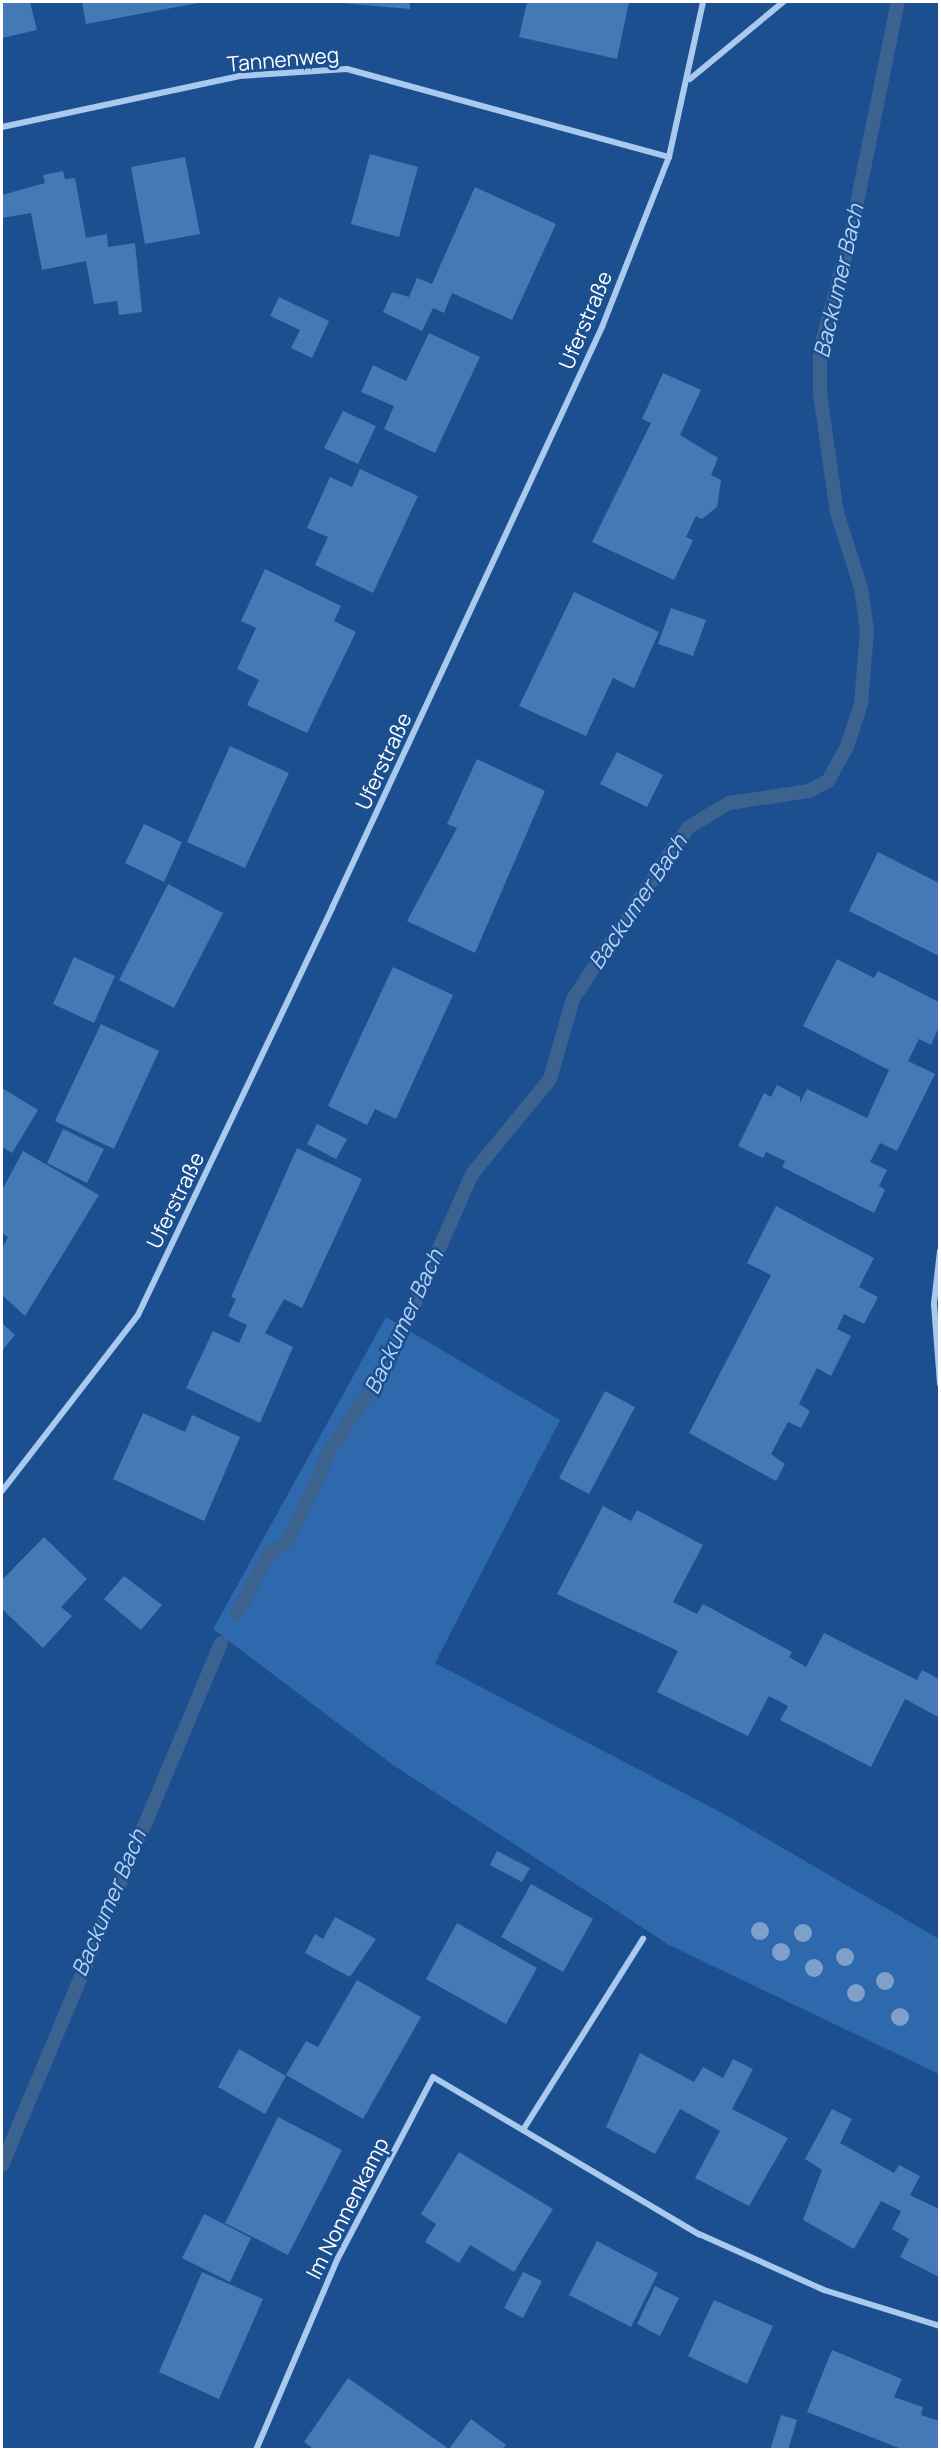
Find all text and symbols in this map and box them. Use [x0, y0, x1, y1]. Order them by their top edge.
street label: Tannenweg [226, 42, 340, 76]
water label: Backumer Bach [809, 202, 869, 360]
street label: Uferstraße [553, 267, 617, 373]
street label: Uferstraße [350, 708, 416, 814]
water label: Backumer Bach [583, 830, 693, 974]
street label: Uferstraße [141, 1148, 209, 1252]
water label: Backumer Bach [359, 1245, 449, 1399]
water label: Backumer Bach [66, 1826, 152, 1980]
street label: Im Nonnenkamp [301, 2133, 393, 2283]

